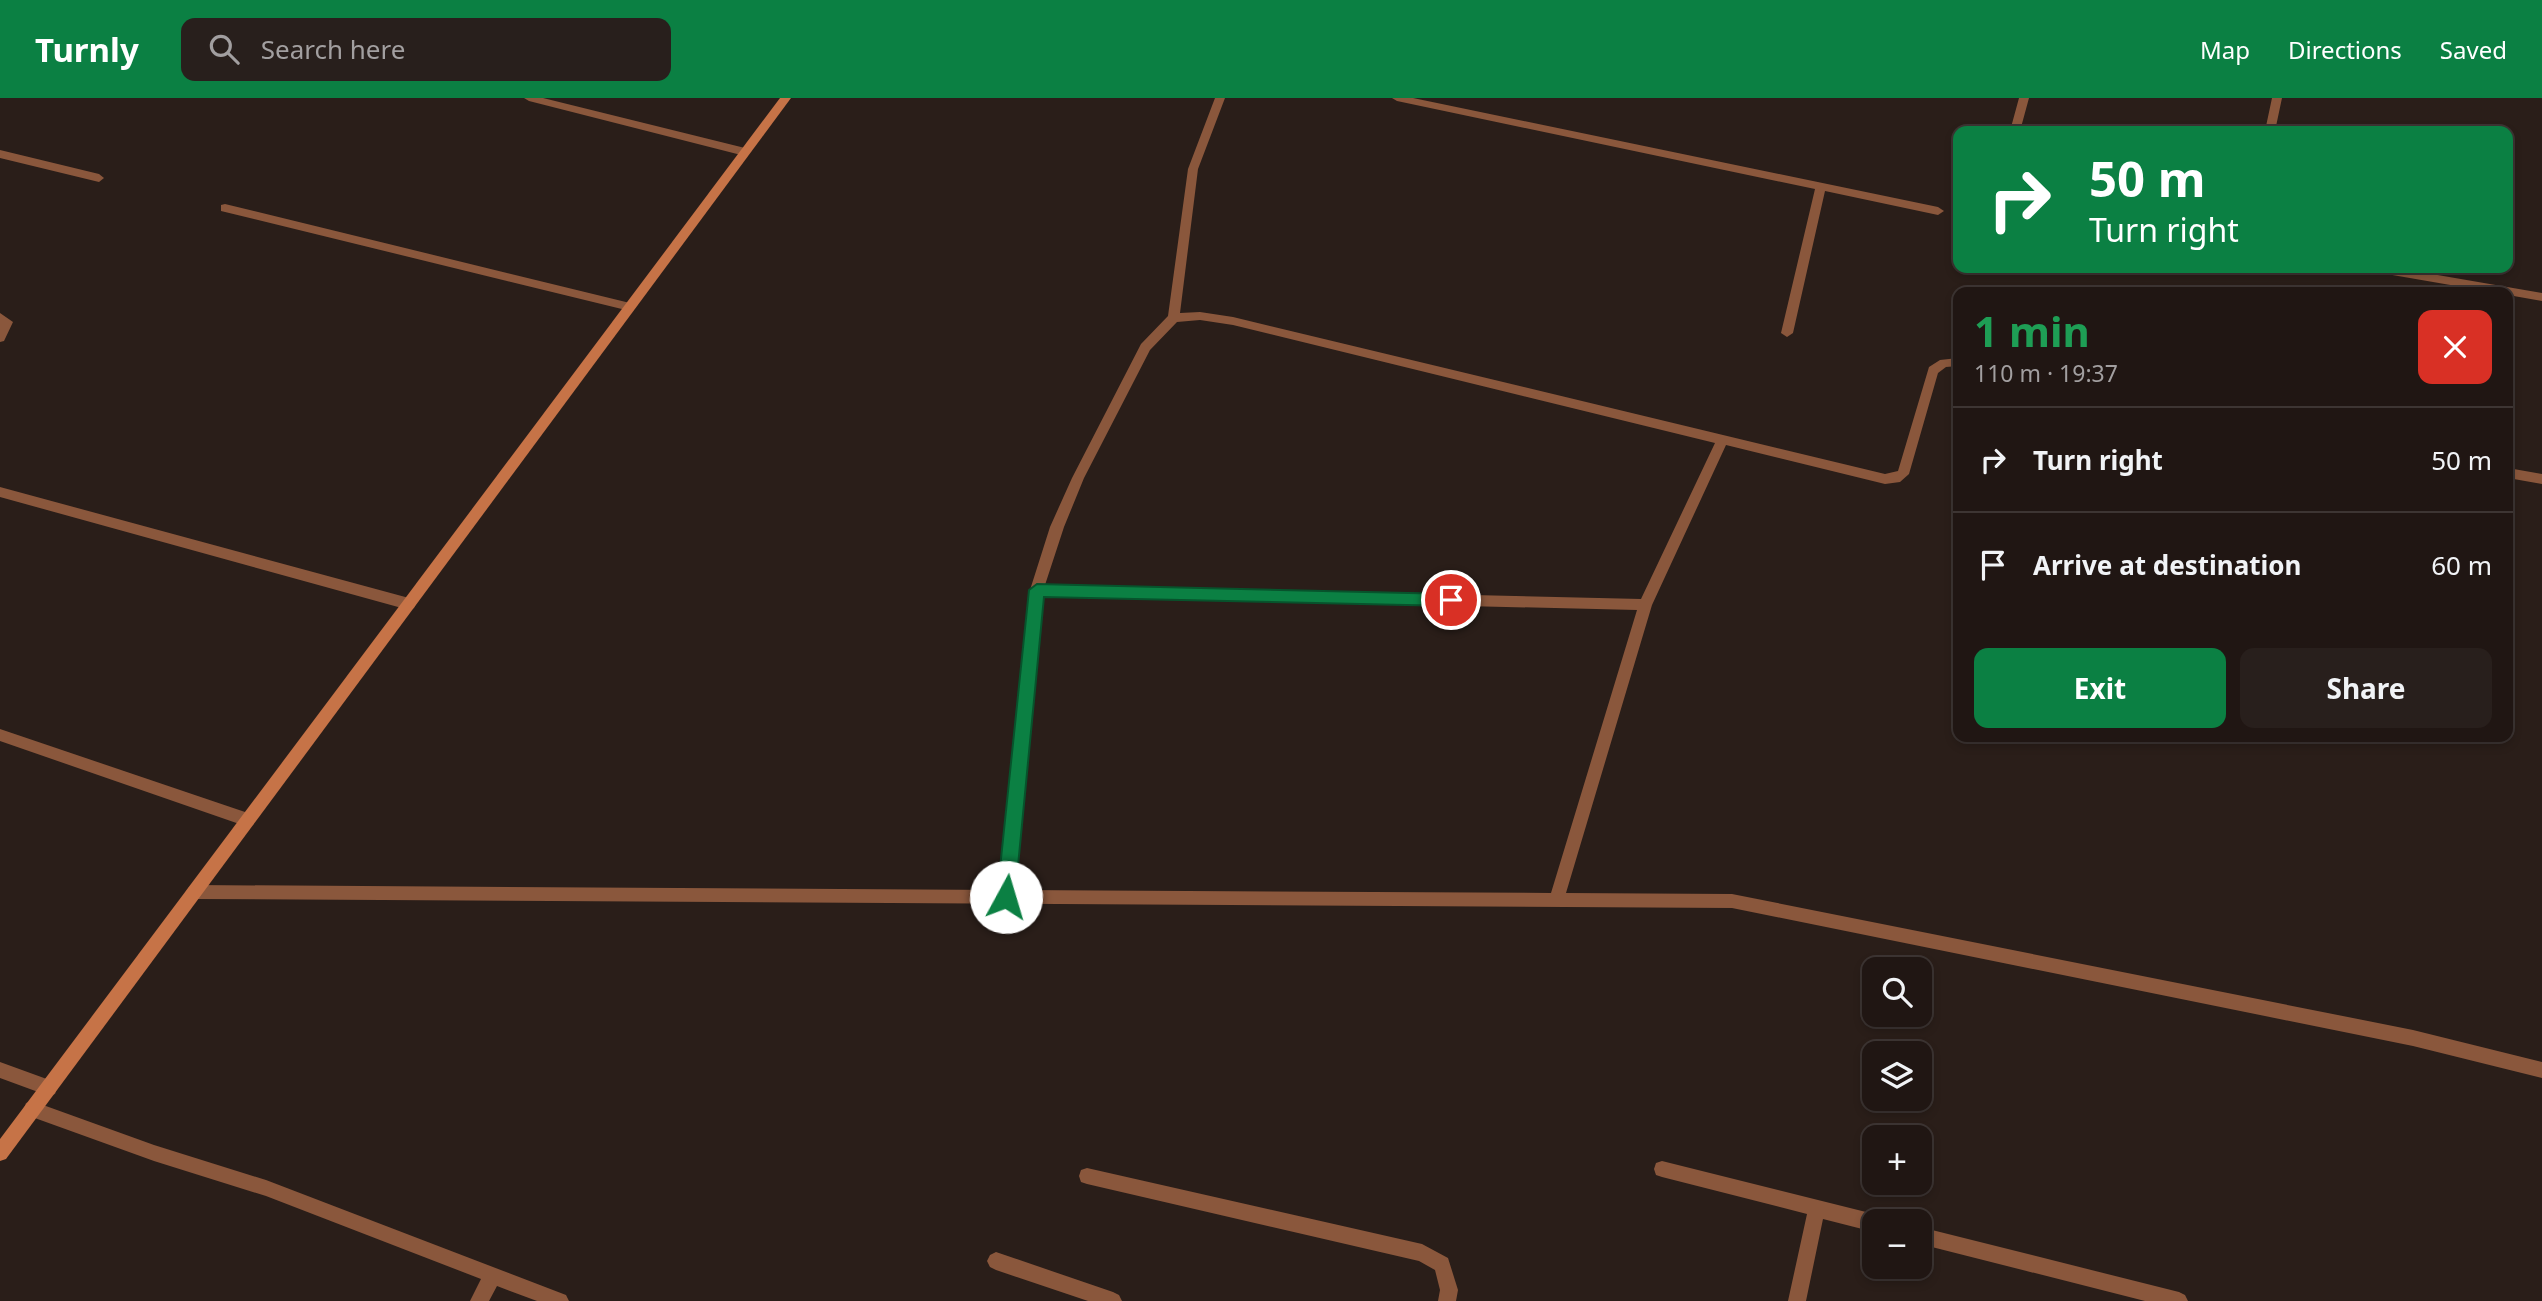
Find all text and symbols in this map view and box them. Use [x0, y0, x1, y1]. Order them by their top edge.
search box [181, 18, 671, 81]
text: Turnly [35, 27, 139, 72]
icon: search [205, 30, 243, 68]
text: Search here [261, 31, 405, 67]
text: Map [2200, 33, 2250, 66]
text: Directions [2288, 33, 2402, 66]
text: Saved [2440, 33, 2507, 66]
text: 50 m [2089, 145, 2206, 211]
icon: right [1974, 154, 2065, 245]
text: Turn right [2089, 208, 2239, 251]
text: 1 min [1974, 302, 2090, 359]
button: close [2418, 310, 2492, 384]
text: 110 m · 19:37 [1974, 357, 2118, 389]
icon: right [1974, 441, 2012, 479]
text: Turn right [2033, 442, 2163, 478]
text: 50 m [2431, 442, 2492, 478]
icon: arrive [1974, 546, 2012, 584]
text: Arrive at destination [2033, 547, 2302, 583]
text: 60 m [2431, 547, 2492, 583]
pin [1421, 570, 1481, 630]
icon: arrive [1432, 581, 1470, 619]
button: Exit [1974, 648, 2226, 728]
button: Share [2240, 648, 2492, 728]
position arrow [969, 860, 1043, 934]
map controls [1862, 957, 1932, 1279]
button: search [1862, 957, 1932, 1027]
button: layers [1862, 1041, 1932, 1111]
button: + [1862, 1125, 1932, 1195]
button: − [1862, 1209, 1932, 1279]

